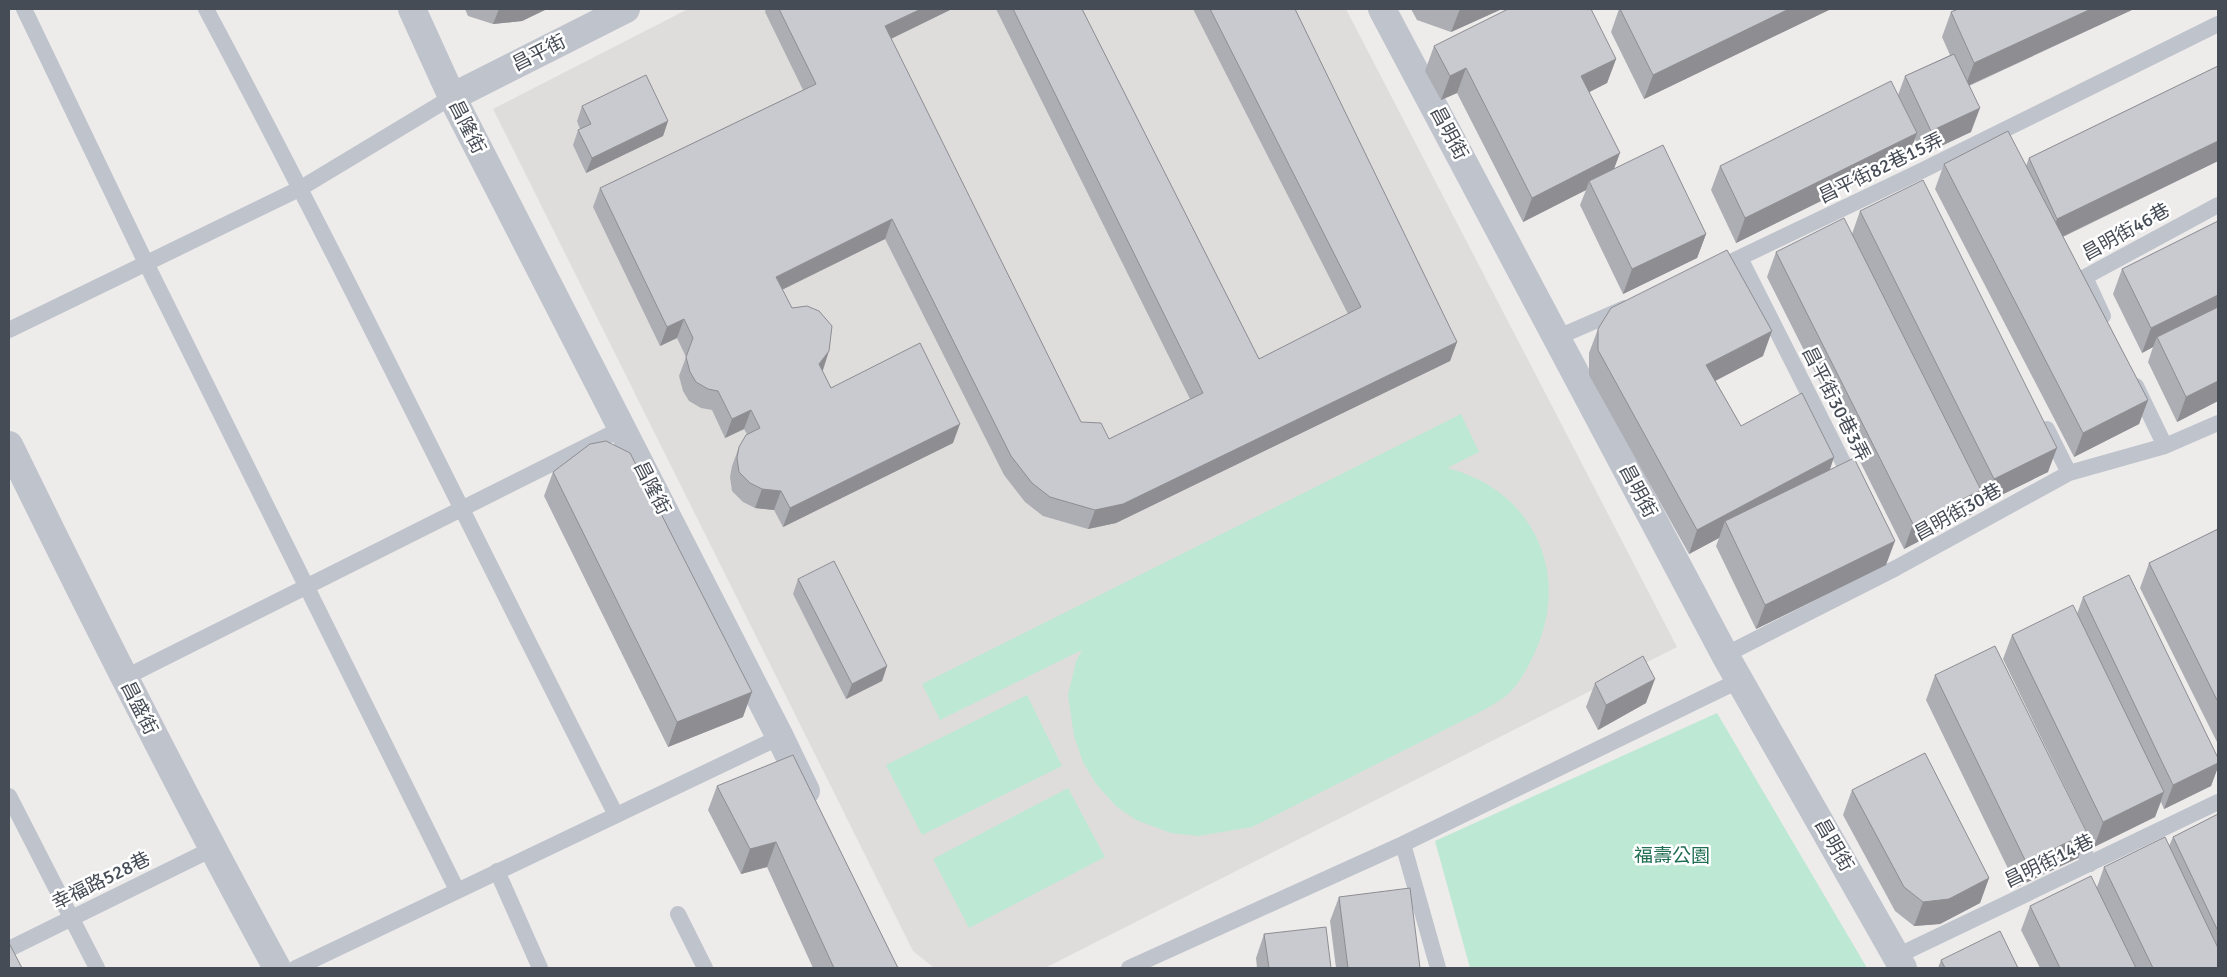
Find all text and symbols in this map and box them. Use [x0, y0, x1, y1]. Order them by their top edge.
street label: 昌平街 [508, 29, 570, 77]
street label: 昌隆街 [443, 96, 491, 158]
street label: 昌明街 [1425, 102, 1473, 164]
street label: 昌平街82巷15弄 [1815, 127, 1947, 209]
street label: 昌明街46巷 [2078, 198, 2174, 266]
street label: 昌平街30巷3弄 [1797, 343, 1875, 465]
street label: 昌隆街 [628, 457, 676, 519]
street label: 昌明街 [1614, 460, 1662, 522]
street label: 昌明街30巷 [1910, 478, 2006, 546]
street label: 昌盛街 [115, 677, 163, 739]
street label: 昌明街 [1809, 814, 1859, 876]
street label: 昌明街14巷 [2000, 829, 2098, 893]
park label: 福壽公園 [1634, 844, 1710, 868]
street label: 幸福路528巷 [48, 847, 154, 915]

